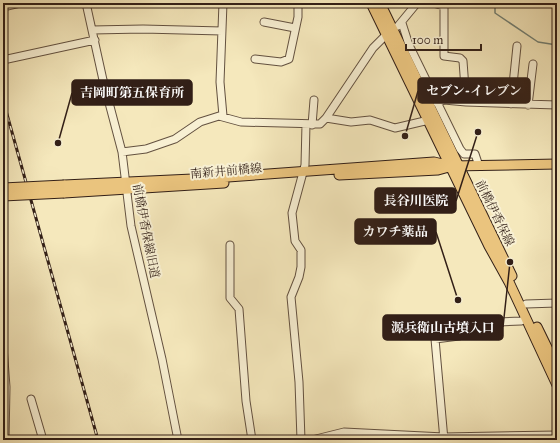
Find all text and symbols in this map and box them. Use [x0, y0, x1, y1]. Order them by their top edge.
scale bar [406, 26, 481, 52]
text: 100 m [412, 33, 443, 47]
callout: セブン-イレブン [418, 78, 530, 103]
callout: 吉岡町第五保育所 [72, 80, 192, 105]
text: セブン-イレブン [426, 83, 522, 99]
text: 吉岡町第五保育所 [80, 85, 184, 101]
street label: 南新井前橋線 [190, 161, 262, 181]
street label: 前橋伊香保線 [473, 178, 517, 248]
street label: 前橋伊香保線旧道 [130, 183, 162, 279]
callout: 長谷川医院 [375, 188, 456, 213]
text: 長谷川医院 [383, 193, 449, 209]
callout: カワチ薬品 [355, 219, 436, 244]
text: カワチ薬品 [362, 224, 428, 240]
callout: 源兵衛山古墳入口 [383, 315, 503, 340]
text: 源兵衛山古墳入口 [391, 320, 495, 336]

